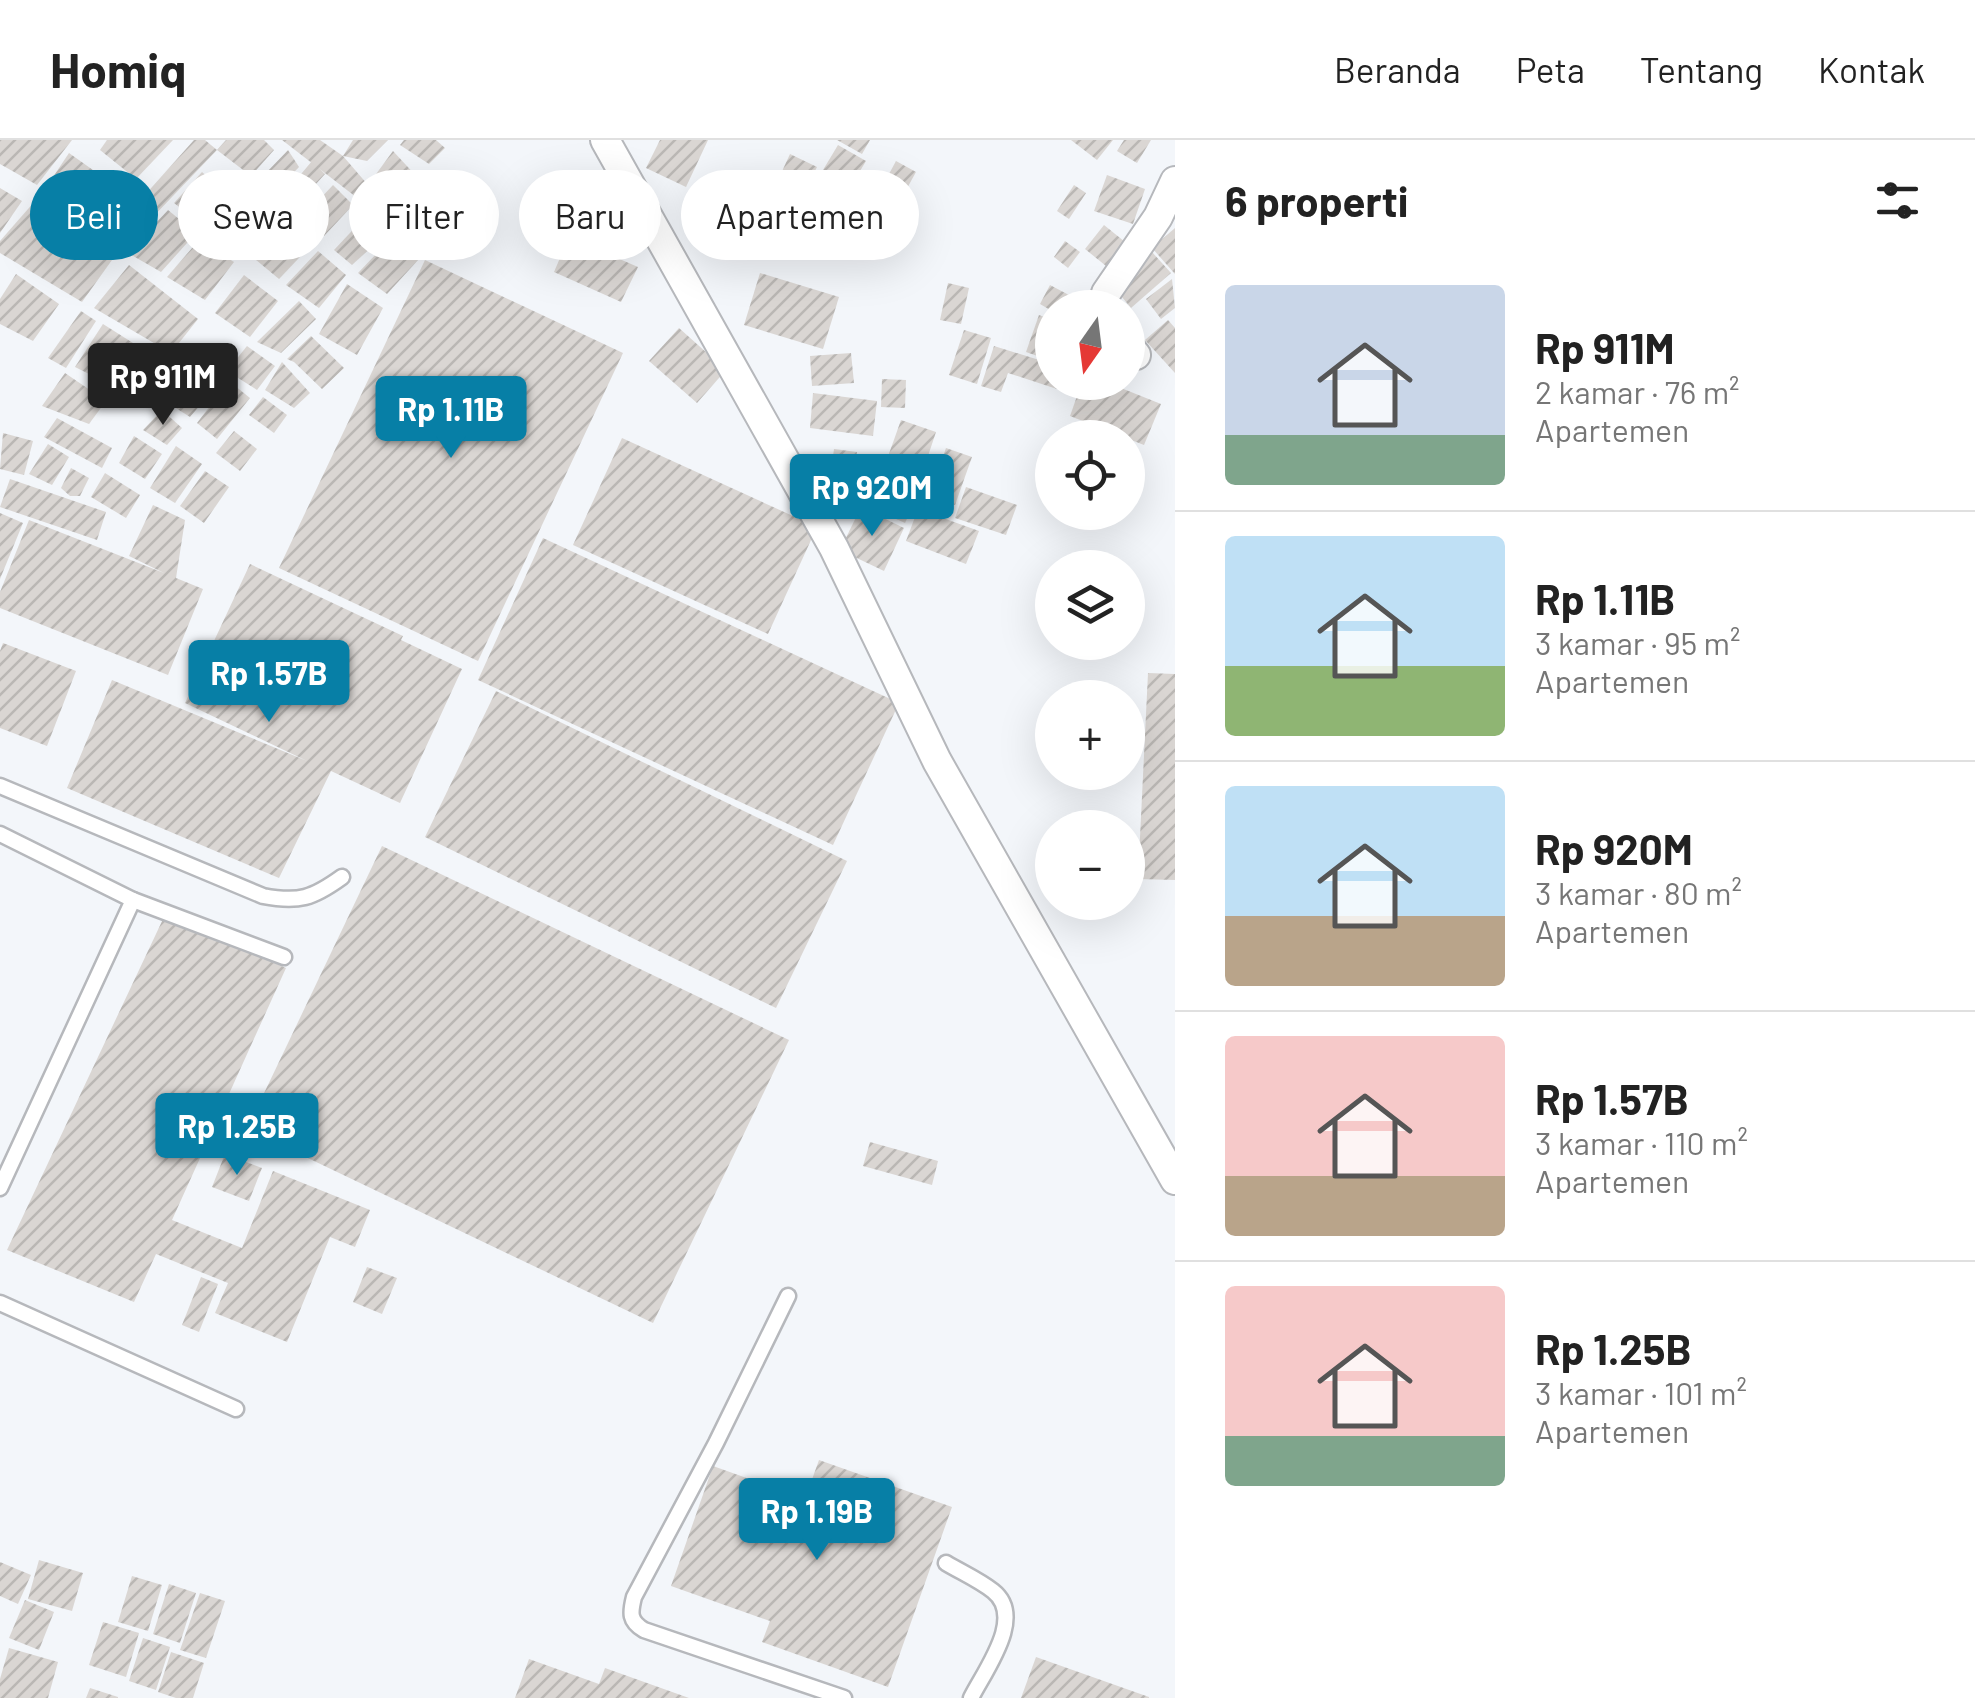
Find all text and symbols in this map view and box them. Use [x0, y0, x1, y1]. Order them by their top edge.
text: Homiq [50, 40, 186, 98]
text: Beranda [1334, 48, 1461, 90]
text: Peta [1516, 48, 1585, 90]
text: Tentang [1640, 48, 1763, 90]
text: Kontak [1818, 48, 1925, 90]
chip: Beli [30, 170, 158, 260]
chip: Sewa [178, 170, 329, 260]
chip: Filter [349, 170, 499, 260]
chip: Baru [519, 170, 661, 260]
chip: Apartemen [681, 170, 919, 260]
icon: filters [1870, 173, 1925, 228]
text: 6 properti [1225, 175, 1408, 225]
north arrow [1035, 290, 1145, 400]
map controls [1035, 290, 1145, 920]
text: Rp 911M [1535, 322, 1675, 372]
icon: home [1305, 325, 1425, 445]
pin: Rp 911M [71, 343, 255, 428]
text: Rp 911M [110, 356, 216, 394]
text: 2 kamar · 76 m² [1535, 372, 1740, 410]
pin: Rp 1.11B [348, 376, 554, 461]
text: Rp 1.11B [398, 389, 504, 427]
text: Apartemen [1535, 410, 1689, 448]
button: locate [1035, 420, 1145, 530]
pin: Rp 920M [780, 454, 964, 539]
text: Rp 920M [812, 467, 932, 505]
button: layers [1035, 550, 1145, 660]
text: Rp 1.11B [1535, 573, 1675, 623]
icon: home [1305, 576, 1425, 696]
text: 3 kamar · 95 m² [1535, 623, 1740, 661]
pin: Rp 1.57B [166, 640, 372, 725]
text: Rp 1.57B [210, 653, 328, 691]
text: Apartemen [1535, 661, 1689, 699]
button: + [1035, 680, 1145, 790]
button: − [1035, 810, 1145, 920]
text: Rp 920M [1535, 823, 1693, 873]
icon: home [1305, 826, 1425, 946]
text: 3 kamar · 80 m² [1535, 873, 1742, 911]
text: Apartemen [1535, 911, 1689, 949]
text: Rp 1.57B [1535, 1073, 1689, 1123]
icon: home [1305, 1076, 1425, 1196]
pin: Rp 1.25B [134, 1093, 340, 1178]
text: Rp 1.25B [177, 1106, 297, 1144]
text: 3 kamar · 110 m² [1535, 1123, 1748, 1161]
text: Apartemen [1535, 1161, 1689, 1199]
text: Rp 1.25B [1535, 1323, 1691, 1373]
icon: home [1305, 1326, 1425, 1446]
text: 3 kamar · 101 m² [1535, 1373, 1747, 1411]
text: Apartemen [1535, 1411, 1689, 1449]
pin: Rp 1.19B [714, 1478, 920, 1563]
text: Rp 1.19B [761, 1491, 873, 1529]

